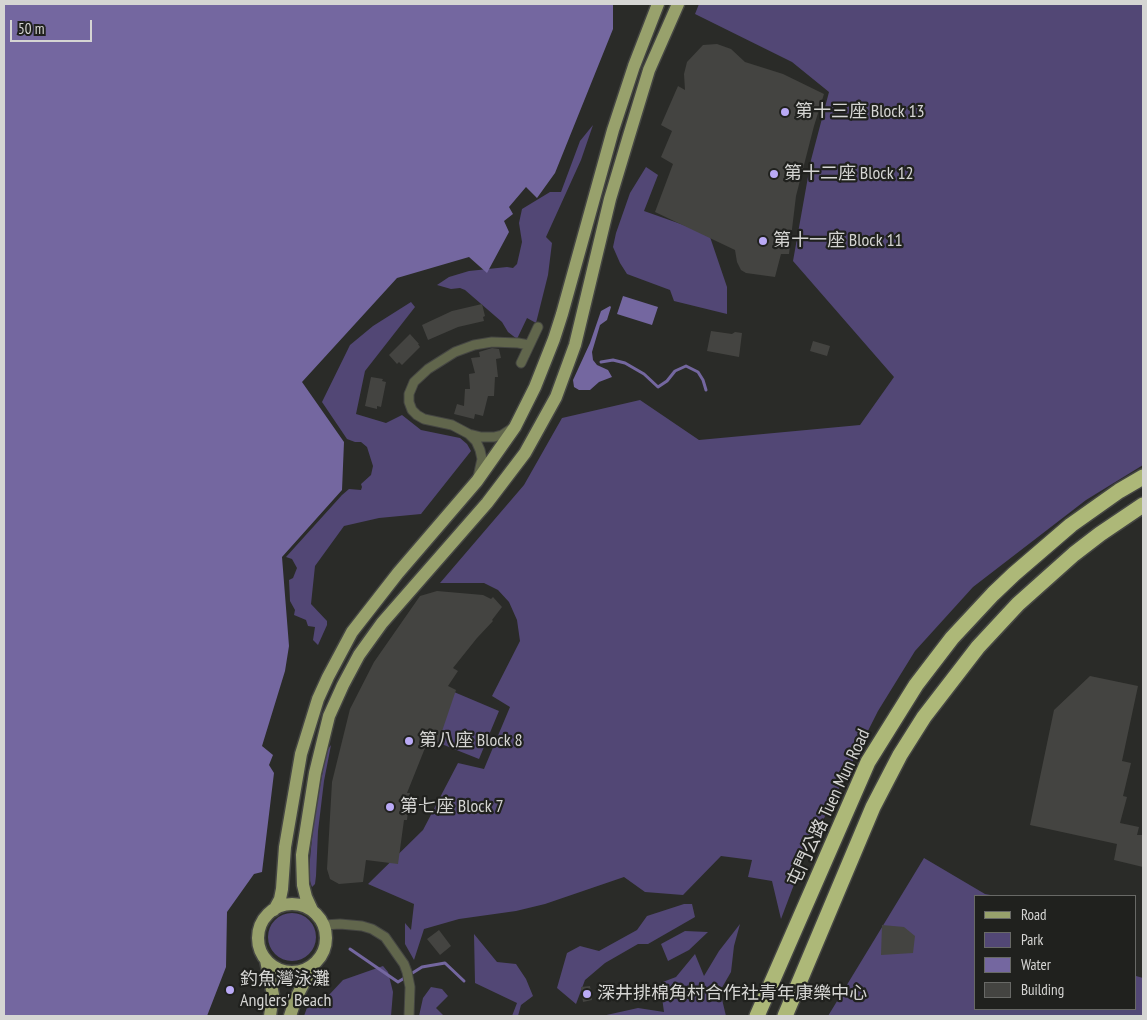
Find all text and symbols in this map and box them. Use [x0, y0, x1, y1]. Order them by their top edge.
scale bar [12, 10, 95, 42]
text: 50 m [18, 19, 44, 38]
place label: 第十三座 Block 13 [795, 101, 925, 123]
marker: 第十三座 Block 13 [779, 106, 791, 118]
place label: 第十二座 Block 12 [784, 163, 914, 185]
marker: 第十二座 Block 12 [768, 168, 780, 180]
place label: 第十一座 Block 11 [773, 230, 903, 252]
marker: 第十一座 Block 11 [757, 235, 769, 247]
street label: 屯門公路 Tuen Mun Road [783, 726, 875, 890]
place label: 第八座 Block 8 [419, 730, 523, 752]
marker: 第八座 Block 8 [403, 735, 415, 747]
place label: 第七座 Block 7 [400, 796, 504, 818]
marker: 第七座 Block 7 [384, 801, 396, 813]
legend [974, 895, 1137, 1010]
text: Road [1021, 905, 1047, 924]
text: Park [1021, 930, 1043, 949]
text: Water [1021, 955, 1051, 974]
place label: 釣魚灣泳灘 Anglers' Beach [240, 969, 331, 1012]
text: Building [1021, 980, 1064, 999]
place label: 深井排棉角村合作社青年康樂中心 [597, 983, 867, 1005]
marker: 釣魚灣泳灘 Anglers' Beach [224, 984, 236, 996]
marker: 深井排棉角村合作社青年康樂中心 [581, 988, 593, 1000]

